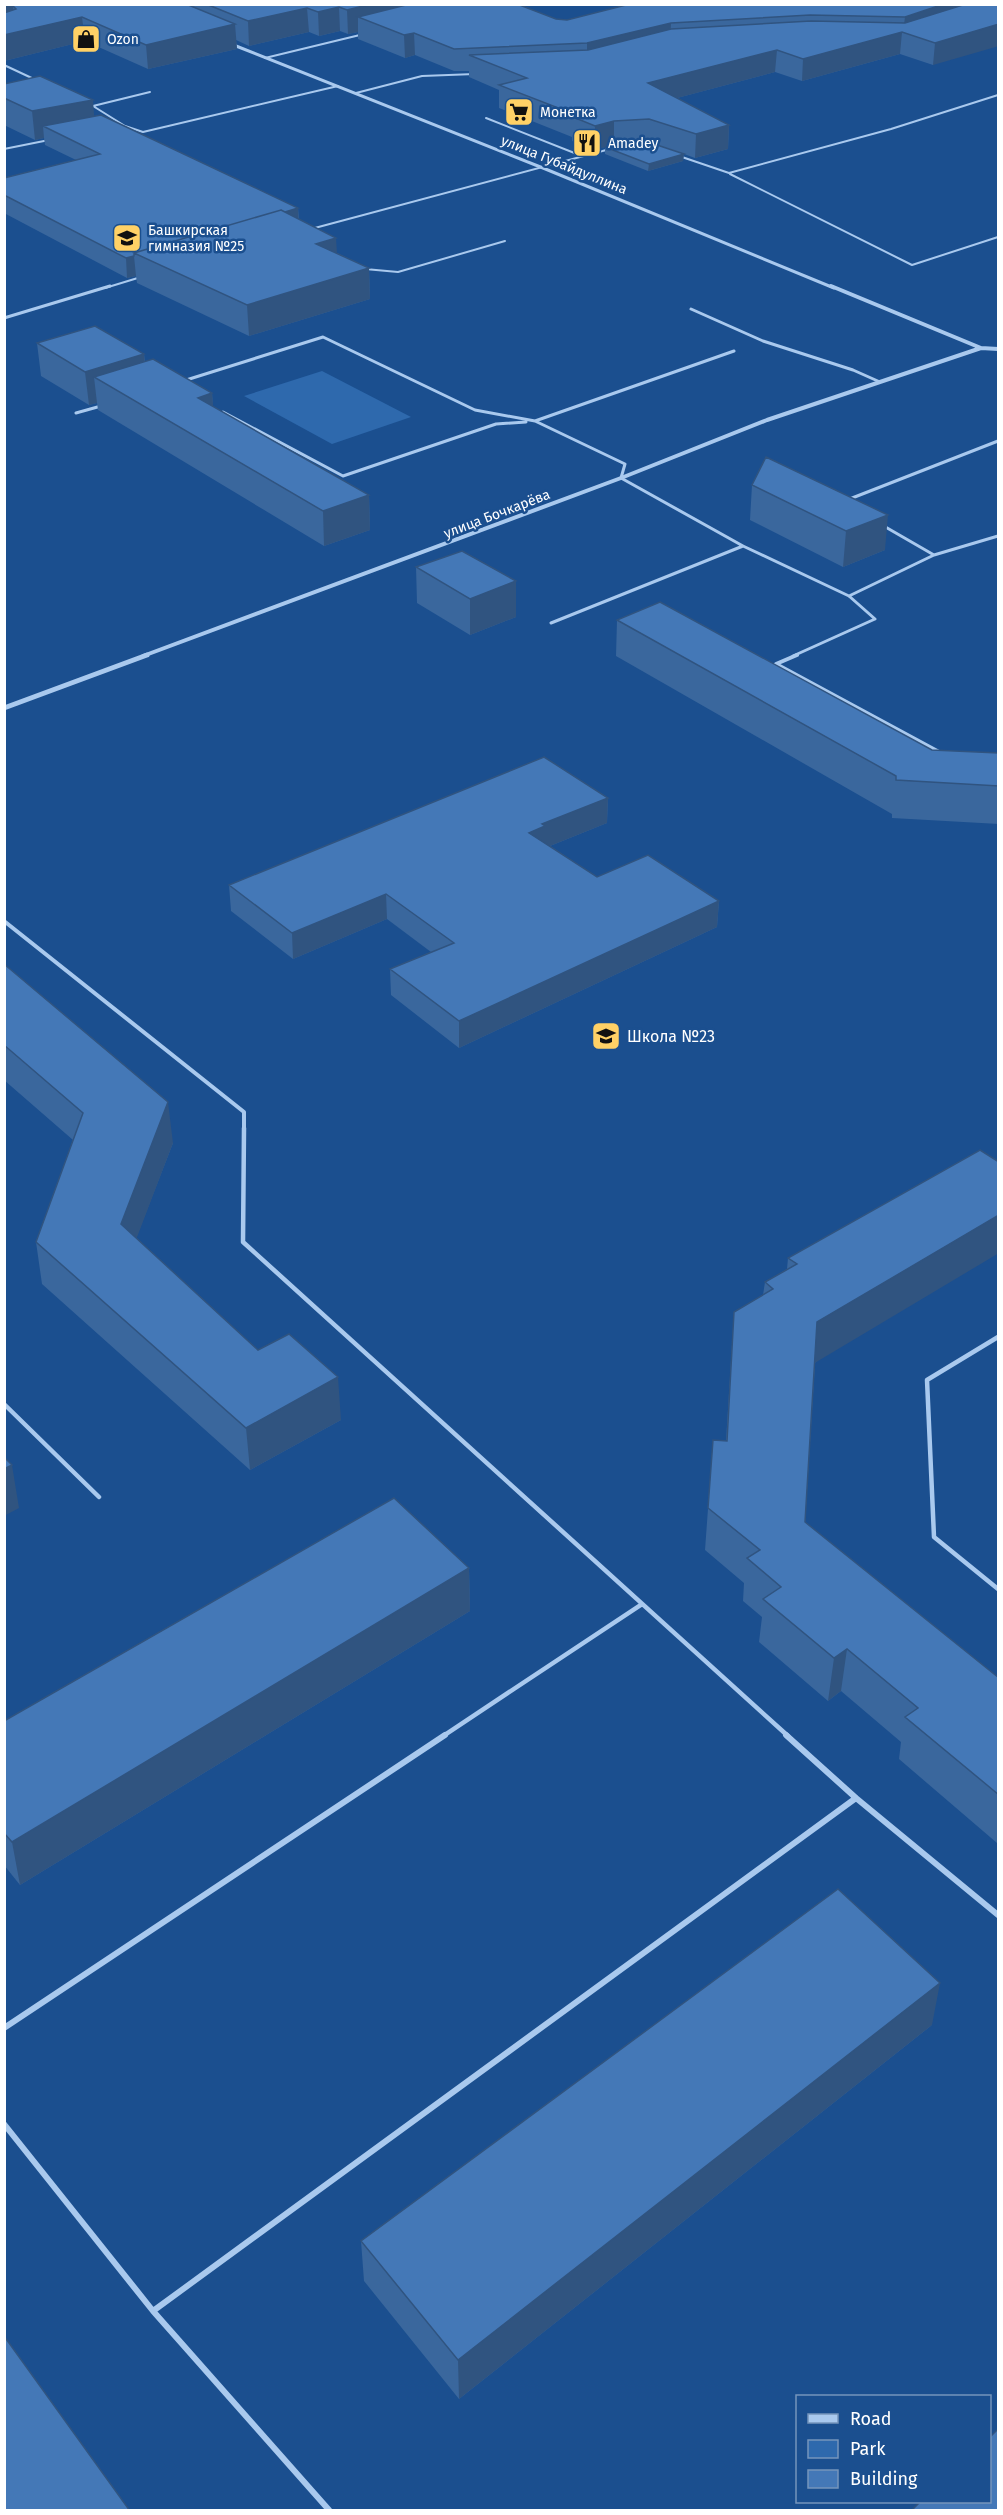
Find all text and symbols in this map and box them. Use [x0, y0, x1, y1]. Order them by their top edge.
shop icon: Ozon [70, 23, 102, 55]
place label: Ozon [107, 31, 139, 48]
supermarket icon: Монетка [503, 96, 535, 128]
place label: Монетка [540, 104, 596, 121]
restaurant icon: Amadey [571, 127, 603, 159]
street label: улица Губайдуллина [498, 132, 630, 198]
place label: Amadey [608, 135, 659, 152]
school or university icon: Башкирская гимназия №25 [111, 222, 143, 254]
place label: Башкирская гимназия №25 [148, 222, 244, 255]
street label: улица Бочкарёва [441, 486, 553, 542]
school or university icon: Школа №23 [590, 1020, 622, 1052]
place label: Школа №23 [627, 1027, 715, 1046]
legend [796, 2395, 991, 2503]
text: Road [850, 2408, 892, 2430]
text: Park [850, 2438, 886, 2460]
text: Building [850, 2468, 918, 2490]

